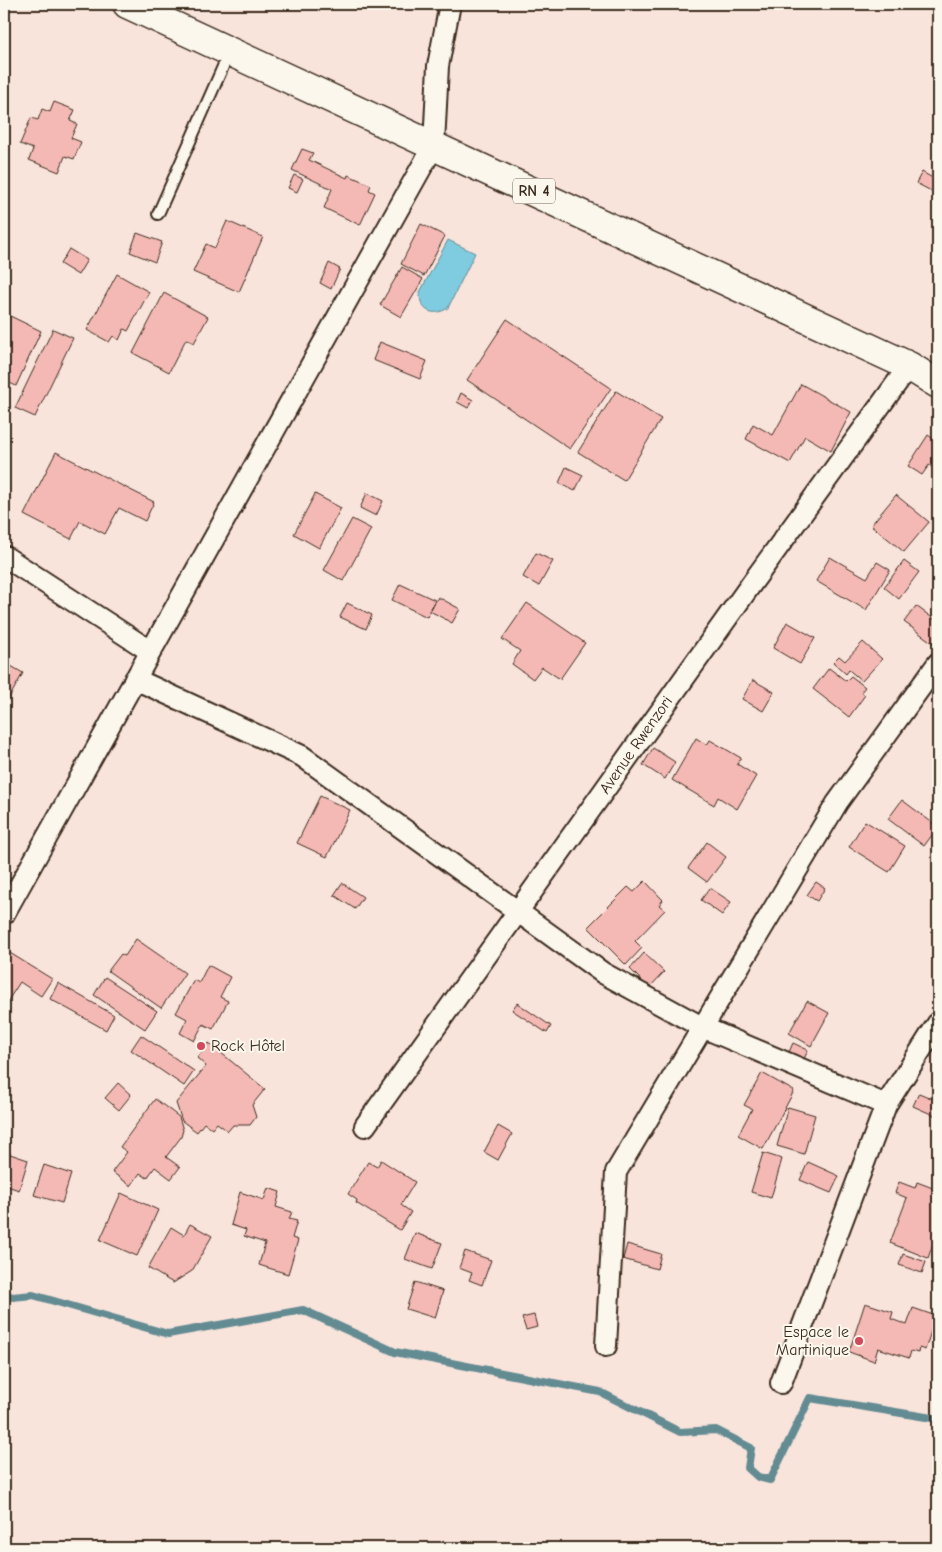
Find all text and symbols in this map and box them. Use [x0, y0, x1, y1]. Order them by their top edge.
road number: RN 4 [513, 178, 555, 204]
street label: Avenue Rwenzori [596, 693, 676, 797]
place label: Rock Hôtel [211, 1037, 285, 1055]
marker: Rock Hôtel [195, 1040, 207, 1052]
place label: Espace le Martinique [776, 1323, 849, 1359]
marker: Espace le Martinique [853, 1335, 865, 1347]

